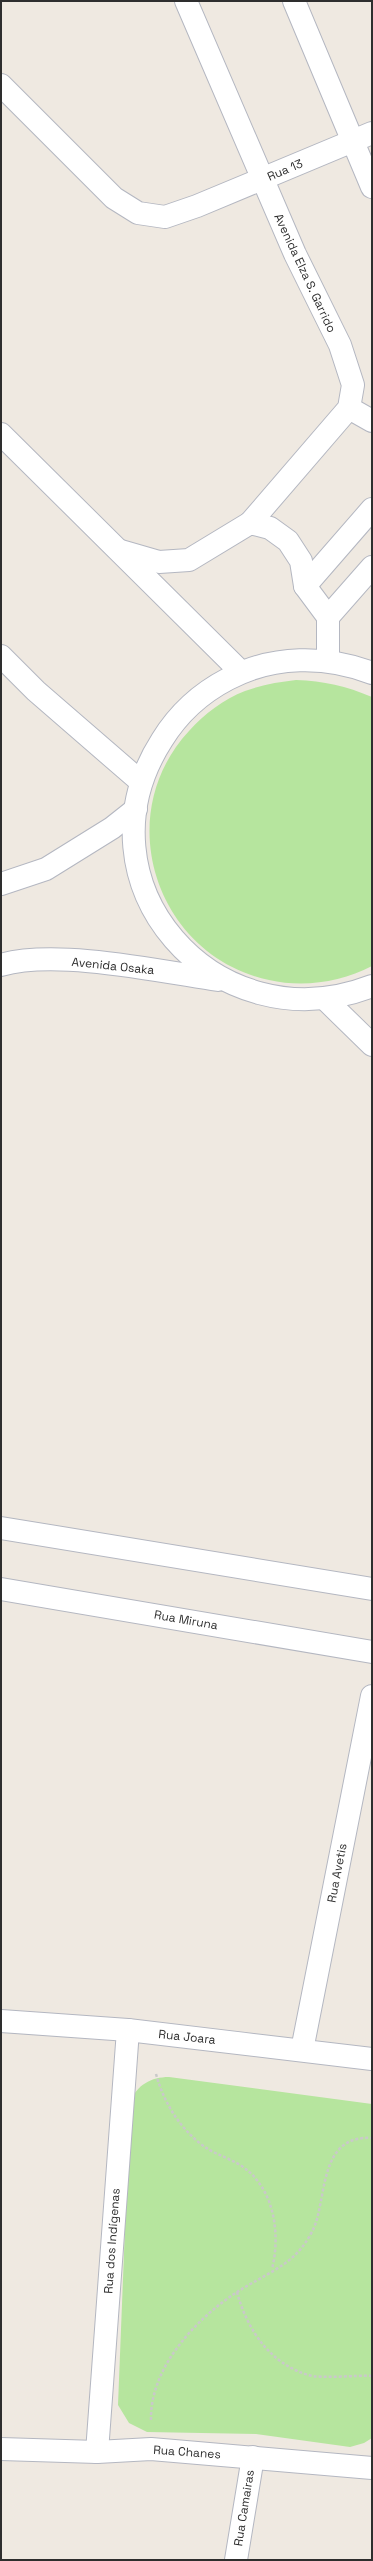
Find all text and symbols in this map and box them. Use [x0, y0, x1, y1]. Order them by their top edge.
street label: Rua 13 [265, 155, 305, 185]
street label: Avenida Elza S. Garrido [270, 211, 340, 335]
street label: Avenida Osaka [71, 954, 155, 978]
street label: Rua Miruna [153, 1607, 219, 1633]
street label: Rua Avetis [323, 1842, 351, 1904]
street label: Rua Joara [158, 2026, 216, 2048]
street label: Rua dos Indígenas [100, 2188, 124, 2294]
street label: Rua Chanes [153, 2442, 221, 2462]
street label: Rua Camairas [230, 2469, 258, 2547]

